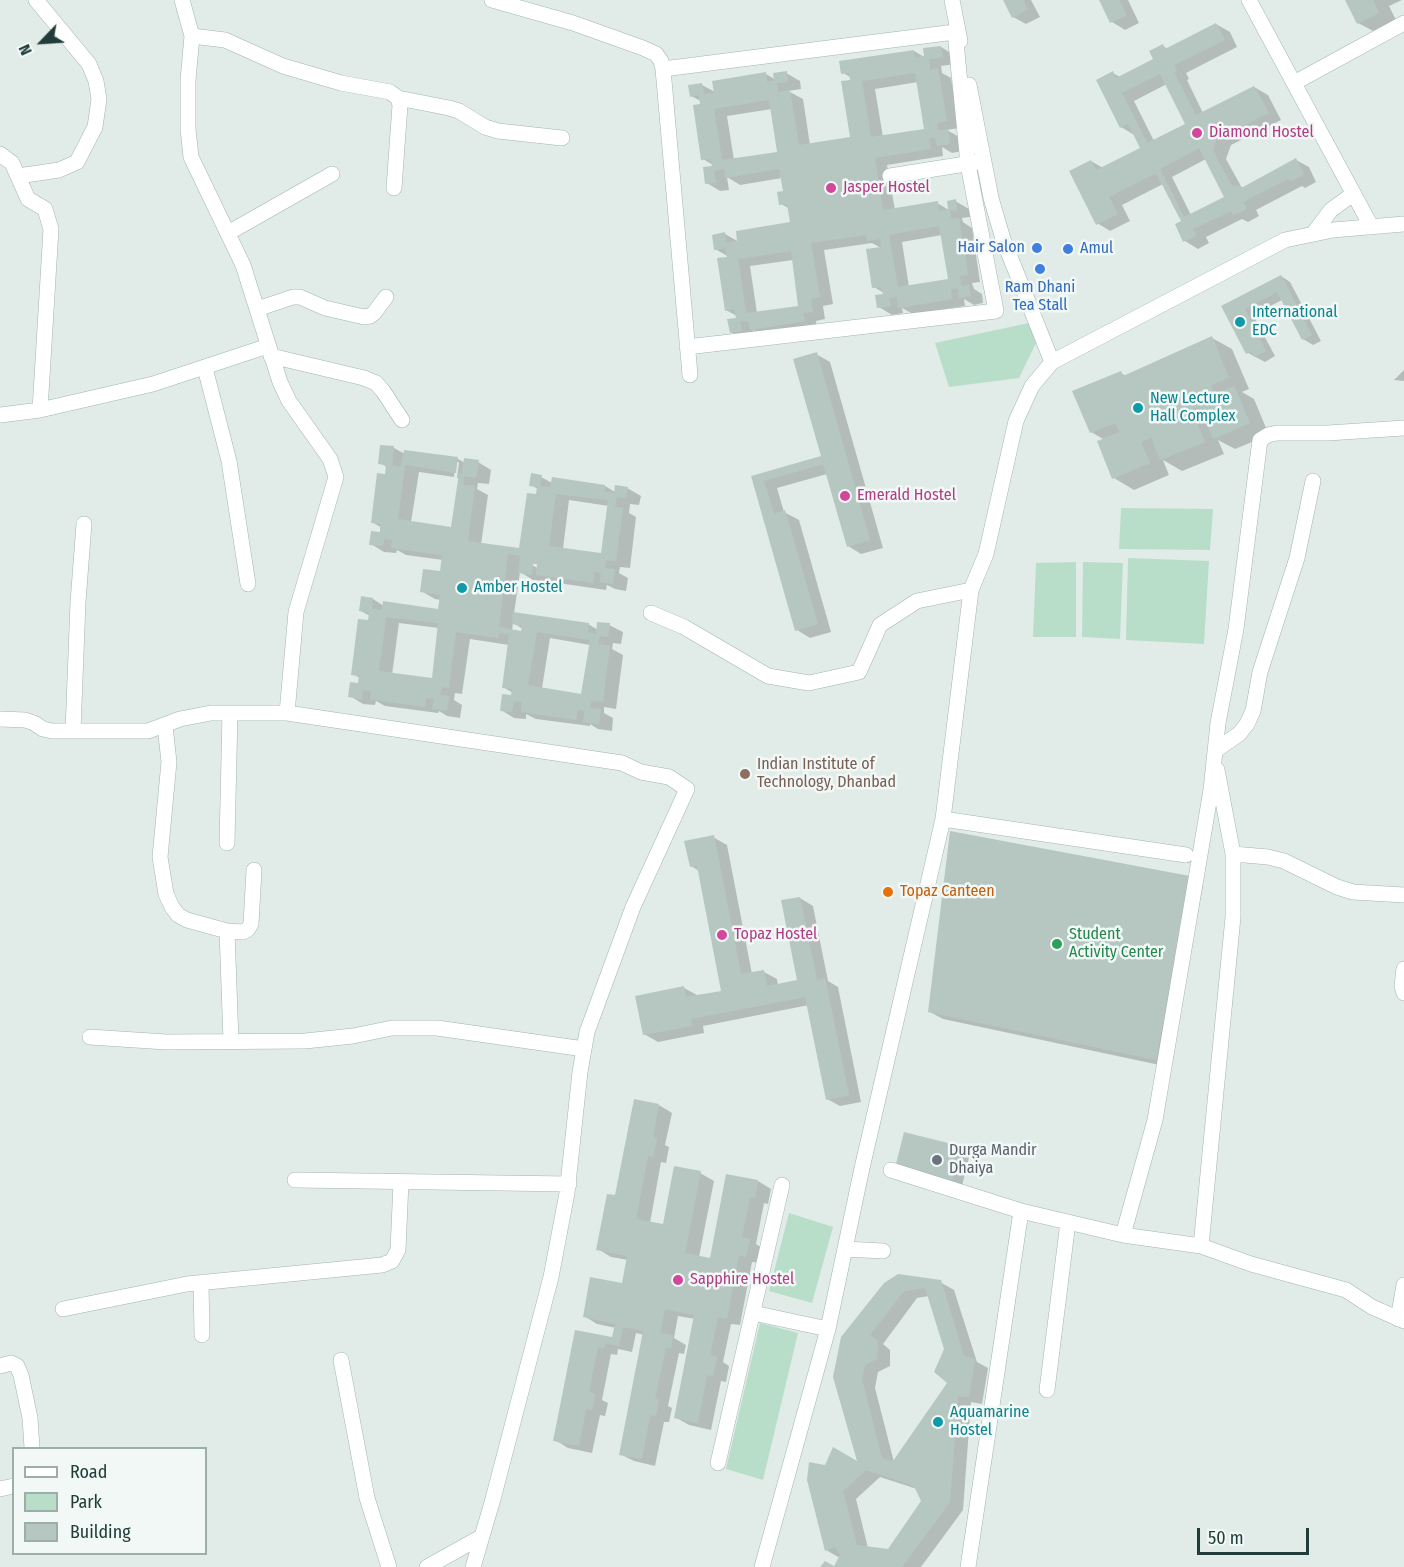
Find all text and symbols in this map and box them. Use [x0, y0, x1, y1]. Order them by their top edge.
north arrow [12, 12, 72, 72]
text: N [15, 41, 36, 58]
place label: Diamond Hostel [1209, 123, 1314, 143]
marker: Diamond Hostel [1190, 126, 1204, 140]
place label: Jasper Hostel [843, 178, 930, 198]
marker: Jasper Hostel [824, 181, 838, 195]
place label: Hair Salon [957, 238, 1025, 258]
place label: Amul [1080, 239, 1113, 259]
marker: Hair Salon [1030, 241, 1044, 255]
marker: Amul [1061, 242, 1075, 256]
marker: Ram Dhani Tea Stall [1033, 262, 1047, 276]
place label: Ram Dhani Tea Stall [1005, 278, 1075, 316]
place label: International EDC [1252, 303, 1337, 341]
marker: International EDC [1233, 315, 1247, 329]
place label: New Lecture Hall Complex [1150, 389, 1236, 427]
marker: New Lecture Hall Complex [1131, 401, 1145, 415]
place label: Emerald Hostel [857, 486, 956, 506]
marker: Emerald Hostel [838, 489, 852, 503]
place label: Amber Hostel [474, 578, 563, 598]
marker: Amber Hostel [455, 581, 469, 595]
place label: Indian Institute of Technology, Dhanbad [757, 755, 896, 793]
marker: Indian Institute of Technology, Dhanbad [738, 767, 752, 781]
place label: Topaz Canteen [900, 882, 995, 902]
marker: Topaz Canteen [881, 885, 895, 899]
place label: Topaz Hostel [734, 925, 817, 945]
place label: Student Activity Center [1069, 925, 1163, 963]
marker: Topaz Hostel [715, 928, 729, 942]
marker: Student Activity Center [1050, 937, 1064, 951]
place label: Durga Mandir Dhaiya [949, 1141, 1037, 1179]
marker: Durga Mandir Dhaiya [930, 1153, 944, 1167]
place label: Sapphire Hostel [690, 1270, 794, 1290]
marker: Sapphire Hostel [671, 1273, 685, 1287]
place label: Aquamarine Hostel [950, 1403, 1029, 1441]
marker: Aquamarine Hostel [931, 1415, 945, 1429]
legend [12, 1447, 207, 1555]
text: Road [70, 1461, 107, 1483]
text: Park [70, 1491, 102, 1513]
scale bar [1200, 1516, 1312, 1554]
text: Building [70, 1521, 131, 1543]
text: 50 m [1208, 1527, 1244, 1549]

